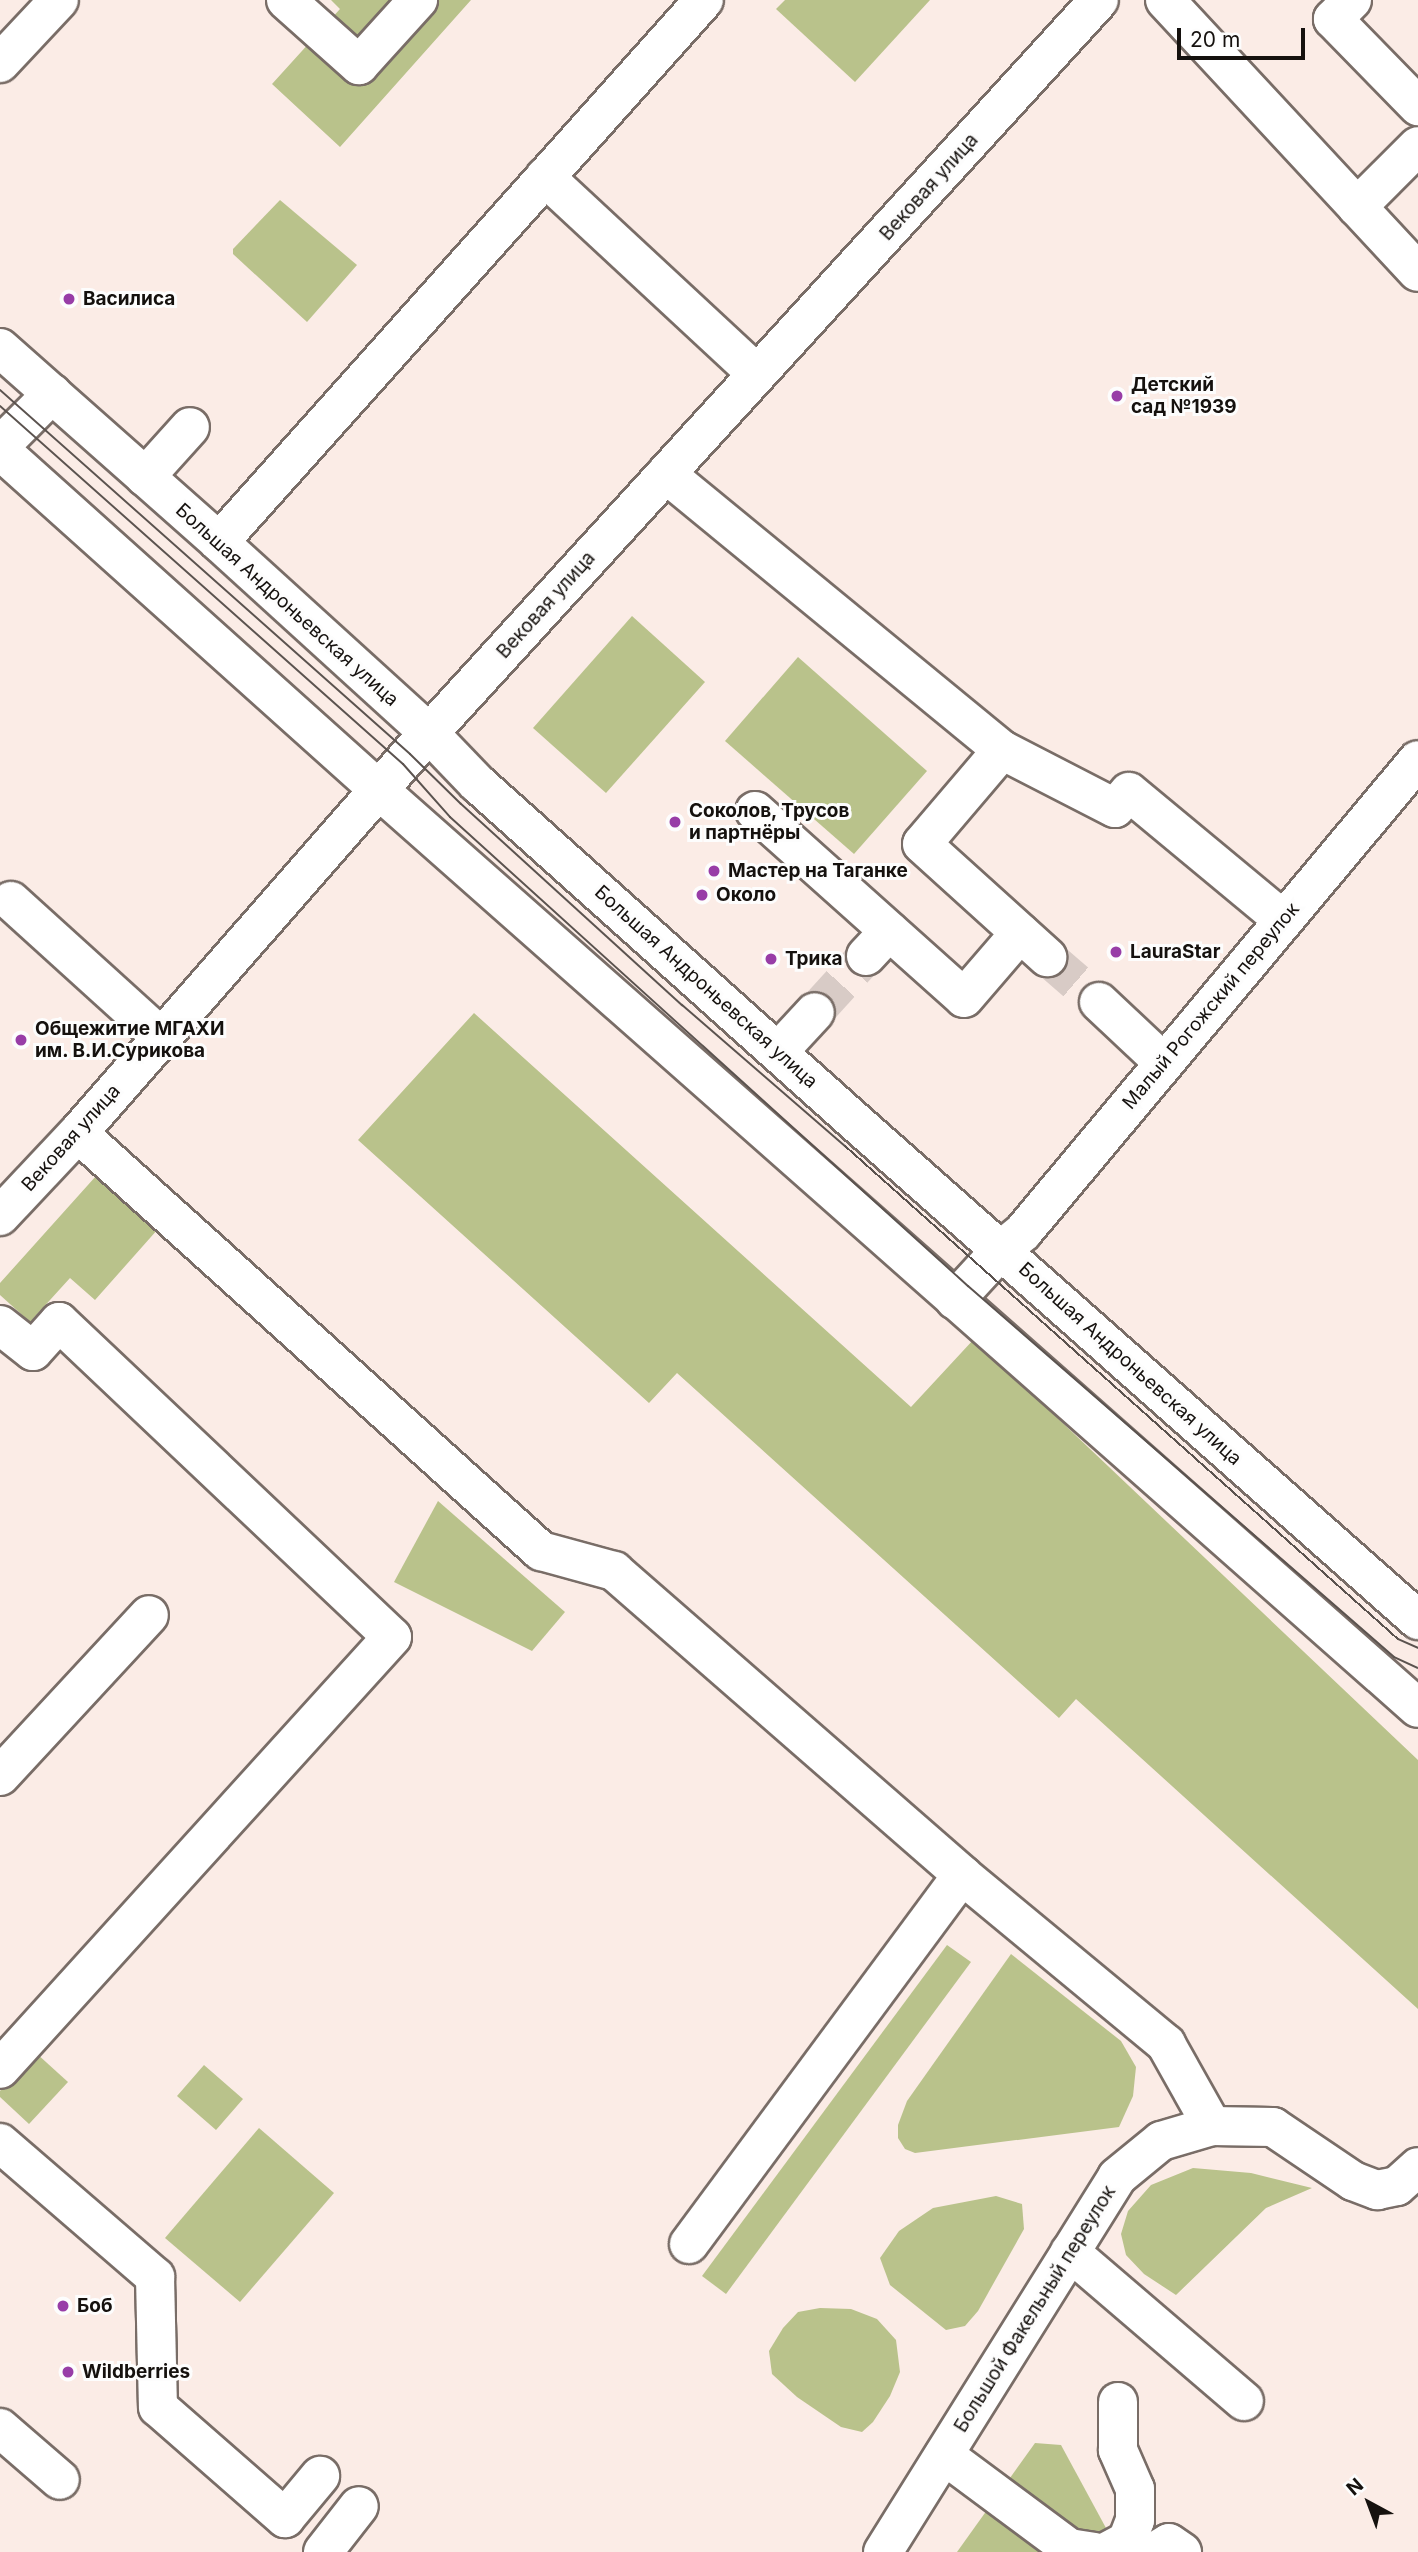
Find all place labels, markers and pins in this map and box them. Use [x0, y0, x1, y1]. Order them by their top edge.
place label: Василиса [83, 288, 175, 310]
marker: Василиса [61, 291, 77, 307]
place label: Детский сад №1939 [1131, 374, 1237, 418]
marker: Детский сад №1939 [1109, 388, 1125, 404]
place label: Соколов, Трусов и партнёры [689, 800, 850, 844]
marker: Соколов, Трусов и партнёры [667, 814, 683, 830]
place label: Мастер на Таганке [728, 860, 908, 882]
marker: Мастер на Таганке [706, 863, 722, 879]
place label: Около [716, 884, 776, 906]
marker: Около [694, 887, 710, 903]
place label: LauraStar [1130, 941, 1220, 963]
marker: LauraStar [1108, 944, 1124, 960]
place label: Трика [785, 948, 843, 970]
marker: Трика [763, 951, 779, 967]
place label: Общежитие МГАХИ им. В.И.Сурикова [35, 1018, 224, 1062]
marker: Общежитие МГАХИ им. В.И.Сурикова [13, 1032, 29, 1048]
place label: Боб [77, 2295, 113, 2317]
marker: Боб [55, 2298, 71, 2314]
place label: Wildberries [82, 2361, 190, 2383]
marker: Wildberries [60, 2364, 76, 2380]

